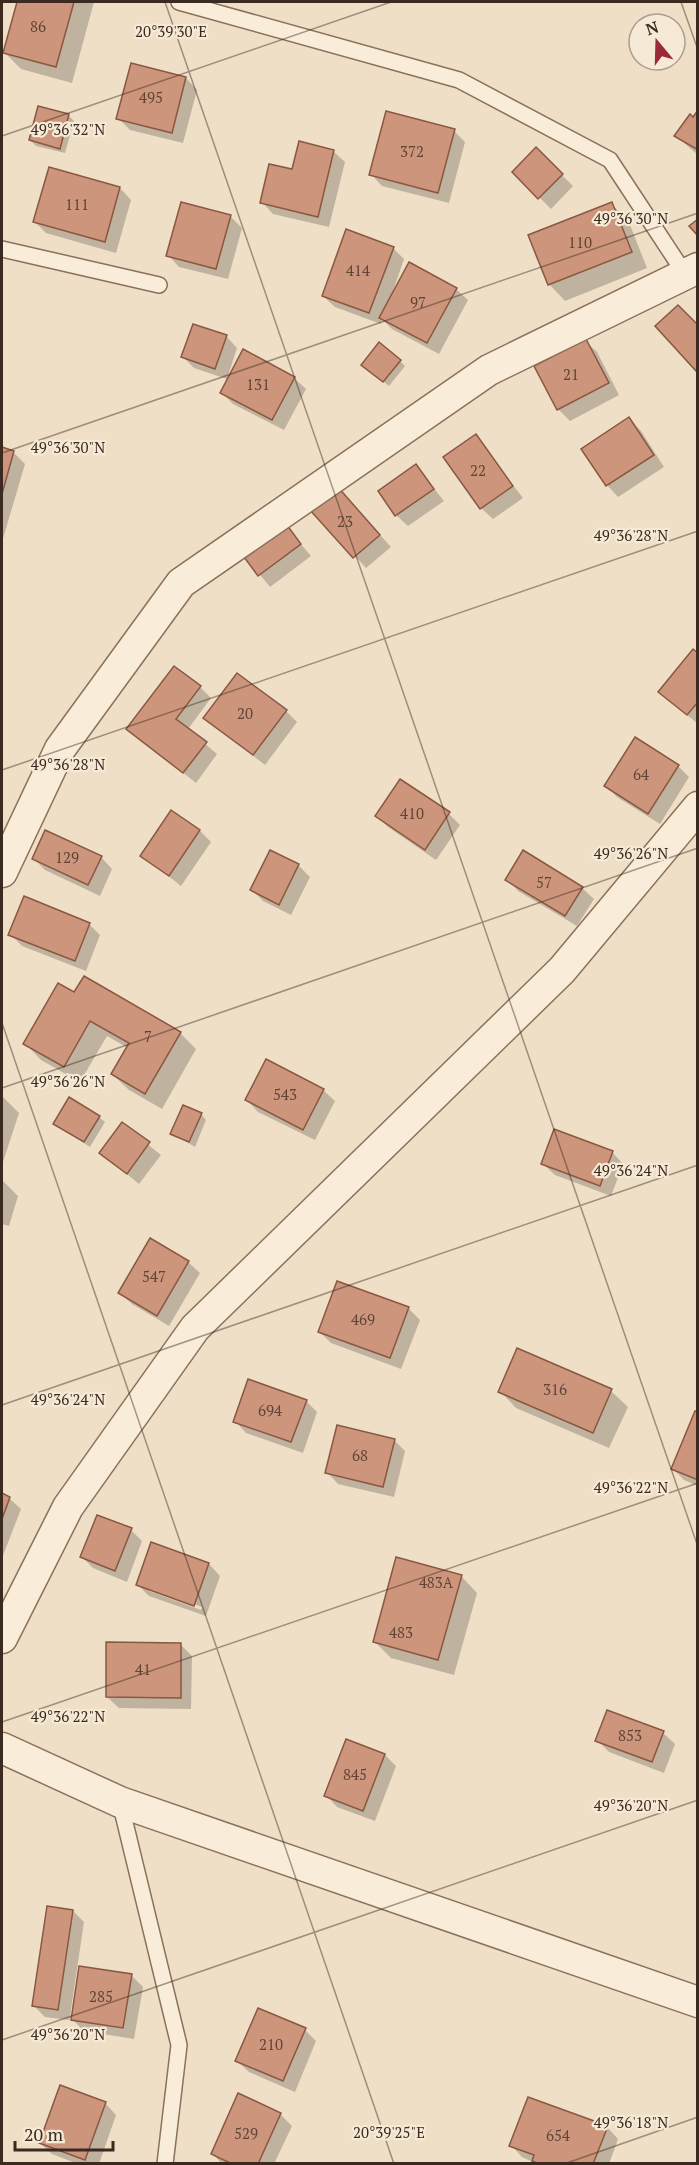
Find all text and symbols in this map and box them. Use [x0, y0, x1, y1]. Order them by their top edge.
north arrow [627, 12, 687, 72]
text: N [643, 15, 661, 40]
house number: 86 [30, 16, 46, 36]
text: 20°39'30"E [135, 21, 207, 41]
house number: 495 [139, 87, 163, 107]
text: 49°36'32"N [31, 119, 105, 139]
house number: 372 [400, 141, 424, 161]
house number: 111 [65, 194, 89, 214]
text: 49°36'30"N [594, 208, 668, 228]
house number: 110 [568, 232, 592, 252]
house number: 414 [346, 260, 370, 280]
house number: 97 [410, 292, 426, 312]
house number: 21 [563, 364, 579, 384]
house number: 131 [246, 374, 270, 394]
text: 49°36'30"N [31, 437, 105, 457]
house number: 22 [470, 460, 486, 480]
house number: 23 [337, 511, 353, 531]
text: 49°36'28"N [594, 525, 668, 545]
house number: 20 [237, 703, 253, 723]
text: 49°36'28"N [31, 754, 105, 774]
house number: 64 [633, 764, 649, 784]
house number: 410 [400, 803, 424, 823]
text: 49°36'26"N [594, 843, 668, 863]
house number: 129 [55, 847, 79, 867]
house number: 57 [536, 872, 552, 892]
house number: 7 [144, 1026, 152, 1046]
text: 49°36'26"N [31, 1071, 105, 1091]
house number: 543 [273, 1084, 297, 1104]
text: 49°36'24"N [594, 1160, 668, 1180]
house number: 547 [142, 1266, 166, 1286]
house number: 469 [351, 1309, 375, 1329]
house number: 316 [543, 1379, 567, 1399]
text: 49°36'24"N [31, 1389, 105, 1409]
house number: 694 [258, 1400, 282, 1420]
house number: 68 [352, 1445, 368, 1465]
text: 49°36'22"N [594, 1477, 668, 1497]
house number: 483A [419, 1572, 454, 1592]
house number: 483 [389, 1622, 413, 1642]
house number: 41 [135, 1659, 151, 1679]
text: 49°36'22"N [31, 1706, 105, 1726]
house number: 853 [618, 1725, 642, 1745]
house number: 845 [343, 1764, 367, 1784]
text: 49°36'20"N [594, 1795, 668, 1815]
house number: 285 [89, 1986, 113, 2006]
text: 49°36'20"N [31, 2024, 105, 2044]
house number: 210 [259, 2034, 283, 2054]
text: 49°36'18"N [594, 2112, 668, 2132]
scale bar [15, 2114, 112, 2152]
text: 20 m [24, 2122, 64, 2146]
text: 20°39'25"E [353, 2122, 425, 2142]
house number: 529 [234, 2123, 258, 2143]
house number: 654 [546, 2125, 570, 2145]

